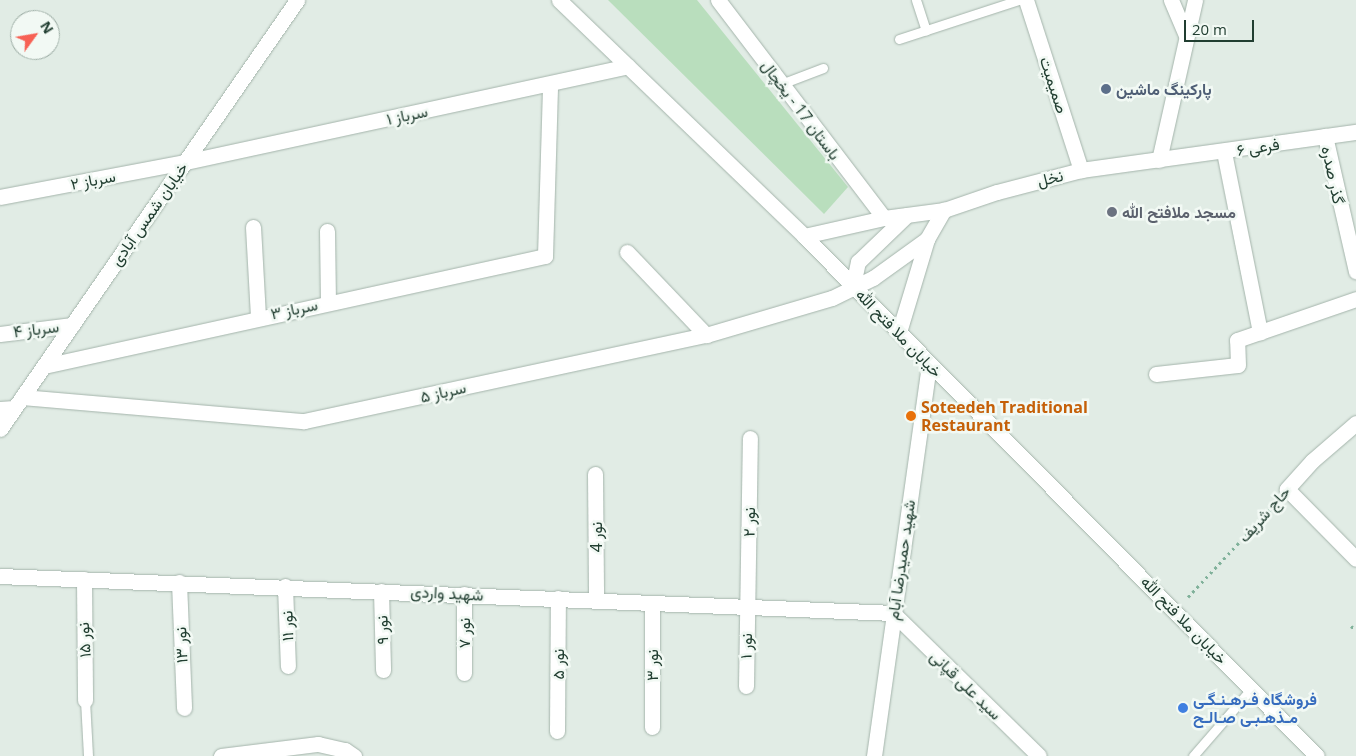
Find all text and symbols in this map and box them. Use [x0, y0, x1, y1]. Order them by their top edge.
north arrow [10, 10, 60, 60]
scale bar [1186, 10, 1256, 42]
text: N [36, 17, 58, 37]
text: 20 m [1192, 19, 1227, 39]
street label: صمیمیت [1036, 54, 1072, 116]
street label: باستان 17 - یخچال [757, 56, 845, 164]
place label: پارکینگ ماشین [1116, 79, 1212, 99]
marker: پارکینگ ماشین [1100, 83, 1112, 95]
street label: سرباز ۱ [385, 101, 429, 129]
street label: فرعی ۶ [1235, 134, 1281, 160]
street label: گذر صدره [1317, 144, 1349, 206]
street label: خیابان شمس آبادی [106, 159, 192, 269]
street label: سرباز ۲ [69, 166, 117, 194]
street label: نخل [1035, 166, 1065, 190]
place label: مسجد ملافتح الله [1122, 202, 1236, 222]
marker: مسجد ملافتح الله [1106, 206, 1118, 218]
street label: خیابان ملا فتح الله [852, 285, 946, 381]
street label: سرباز ۳ [269, 295, 319, 323]
street label: سرباز ۴ [12, 317, 60, 341]
street label: سرباز ۵ [418, 377, 468, 407]
place label: Soteedeh Traditional Restaurant [921, 397, 1088, 435]
marker: Soteedeh Traditional Restaurant [905, 410, 917, 422]
street label: حاج شریف [1234, 482, 1294, 546]
street label: شهید حمیدرضا آبام [883, 499, 919, 621]
street label: نور ۲ [739, 507, 759, 537]
street label: نور 4 [586, 522, 606, 552]
street label: خیابان ملا فتح الله [1137, 572, 1231, 668]
street label: شهید واردی [410, 582, 484, 604]
street label: نور ۱۱ [277, 610, 297, 642]
street label: نور ۹ [372, 615, 392, 645]
street label: نور ۷ [454, 618, 474, 648]
street label: نور ۱۵ [73, 622, 95, 658]
street label: نور ۱۳ [171, 626, 191, 664]
street label: نور ۱ [736, 633, 756, 659]
street label: سید علی قپانی [926, 646, 1006, 724]
street label: نور ۵ [548, 649, 568, 679]
street label: نور ۳ [642, 649, 662, 681]
place label: فروشگاه فـرهـنـگـی مـذهـبـی صـالـح [1193, 689, 1317, 727]
marker: فروشگاه فـرهـنـگـی مـذهـبـی صـالـح [1177, 702, 1189, 714]

